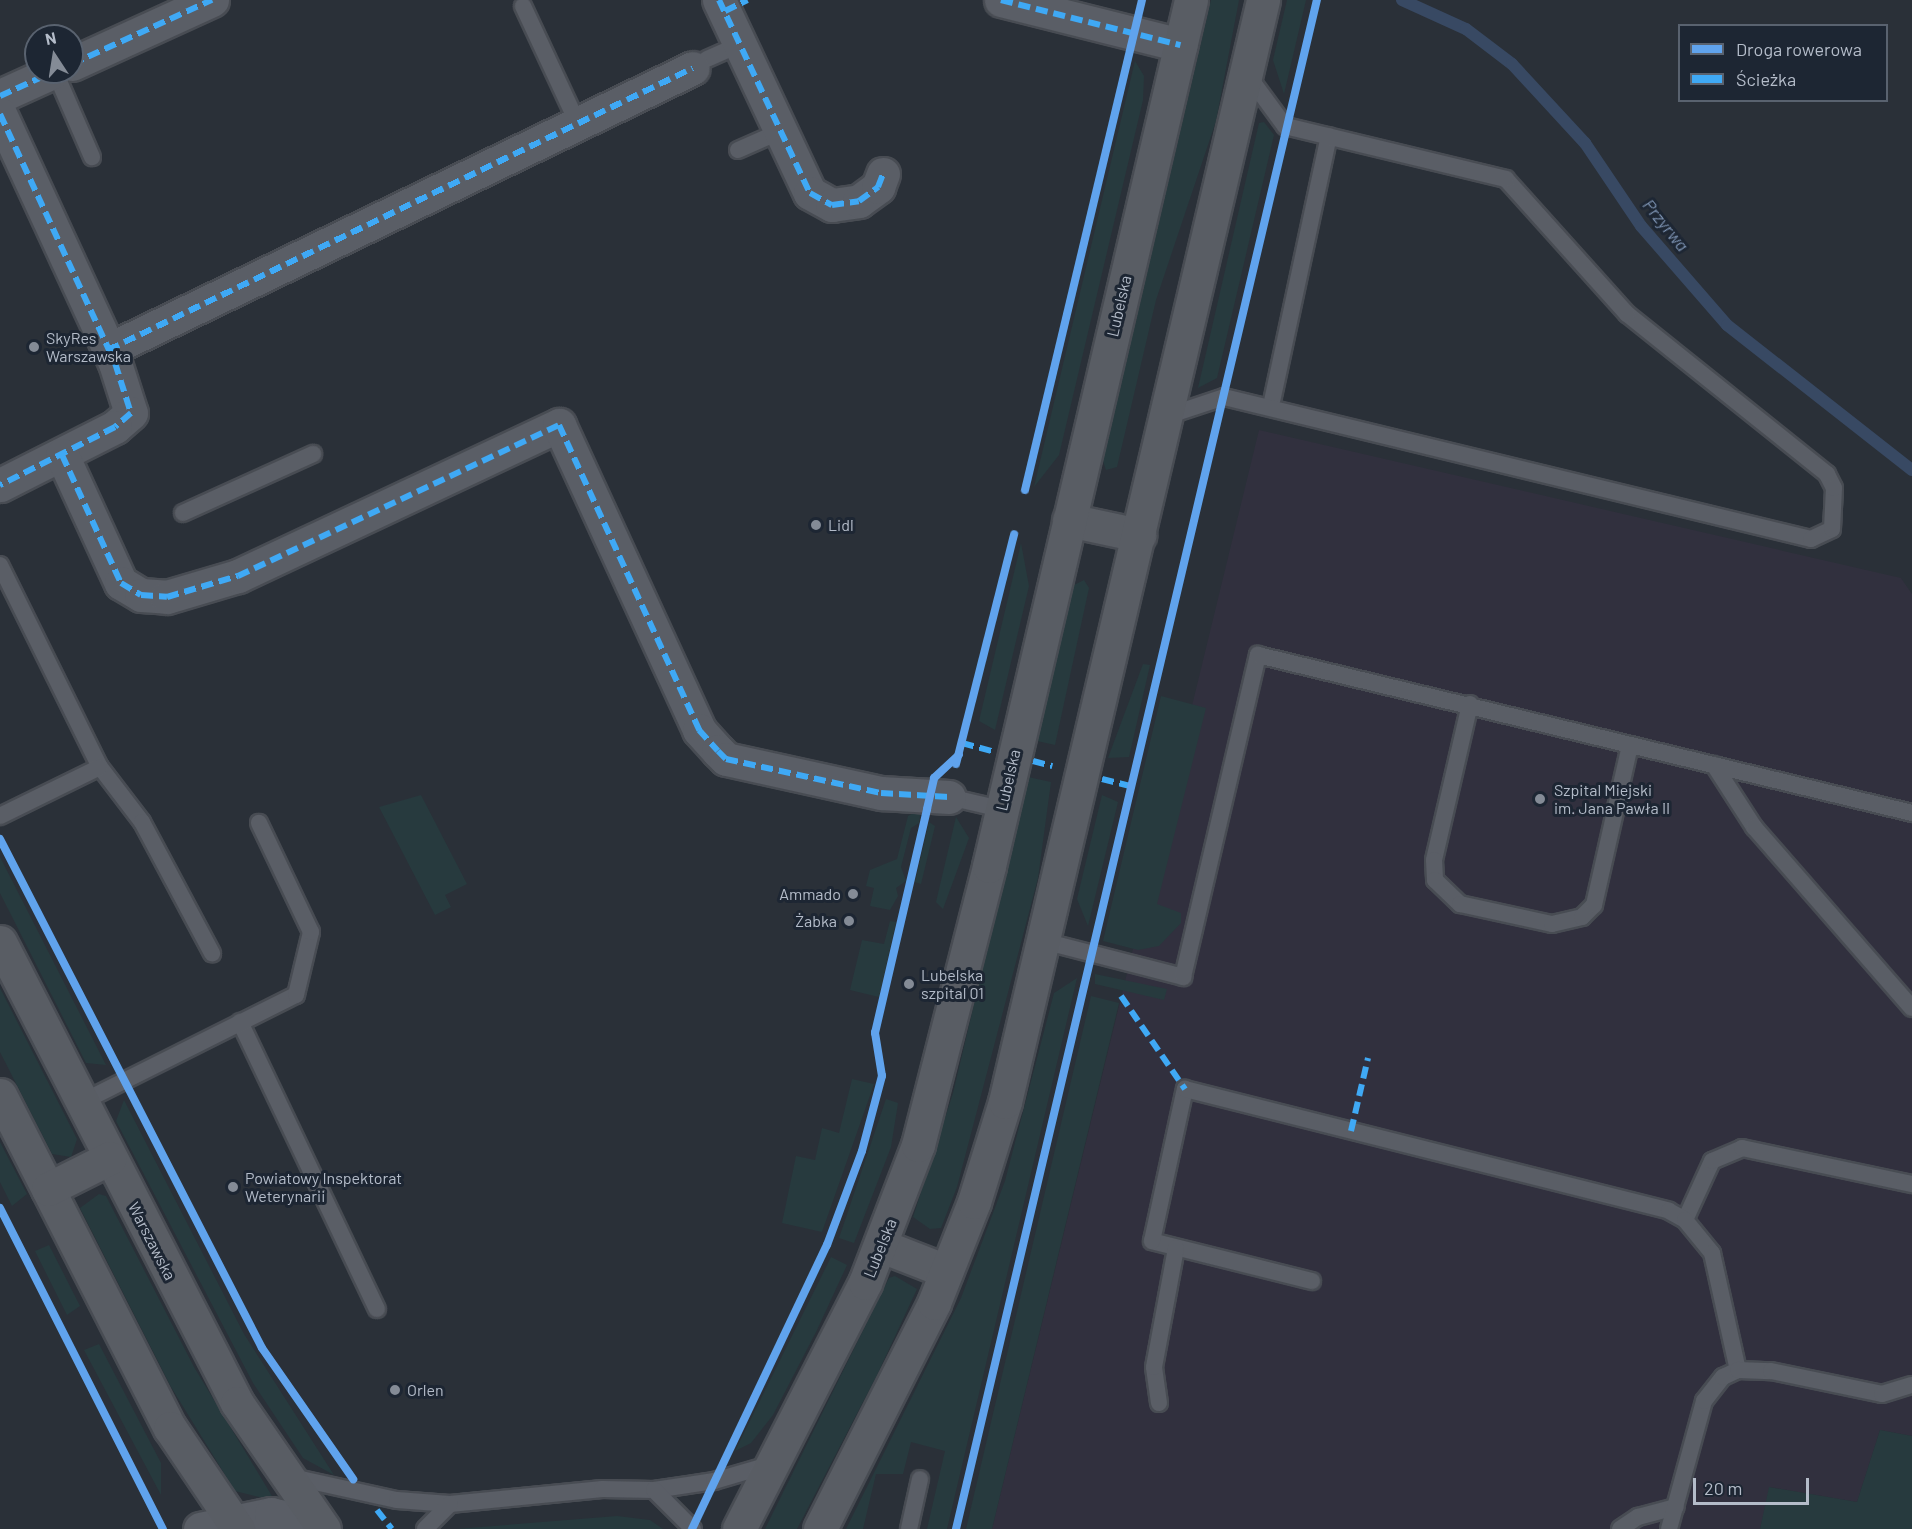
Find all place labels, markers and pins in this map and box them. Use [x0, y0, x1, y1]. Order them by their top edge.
place label: SkyRes Warszawska [46, 328, 131, 366]
marker: SkyRes Warszawska [27, 340, 41, 354]
place label: Lidl [828, 515, 854, 535]
marker: Lidl [809, 518, 823, 532]
place label: Szpital Miejski im. Jana Pawła II [1554, 780, 1670, 818]
marker: Szpital Miejski im. Jana Pawła II [1531, 790, 1549, 808]
place label: Ammado [779, 884, 841, 904]
marker: Ammado [846, 887, 860, 901]
place label: Żabka [795, 911, 837, 931]
marker: Żabka [842, 914, 856, 928]
place label: Lubelska szpital 01 [921, 965, 984, 1003]
marker: Lubelska szpital 01 [902, 977, 916, 991]
place label: Powiatowy Inspektorat Weterynarii [245, 1168, 402, 1206]
marker: Powiatowy Inspektorat Weterynarii [226, 1180, 240, 1194]
place label: Orlen [407, 1380, 444, 1400]
marker: Orlen [388, 1383, 402, 1397]

